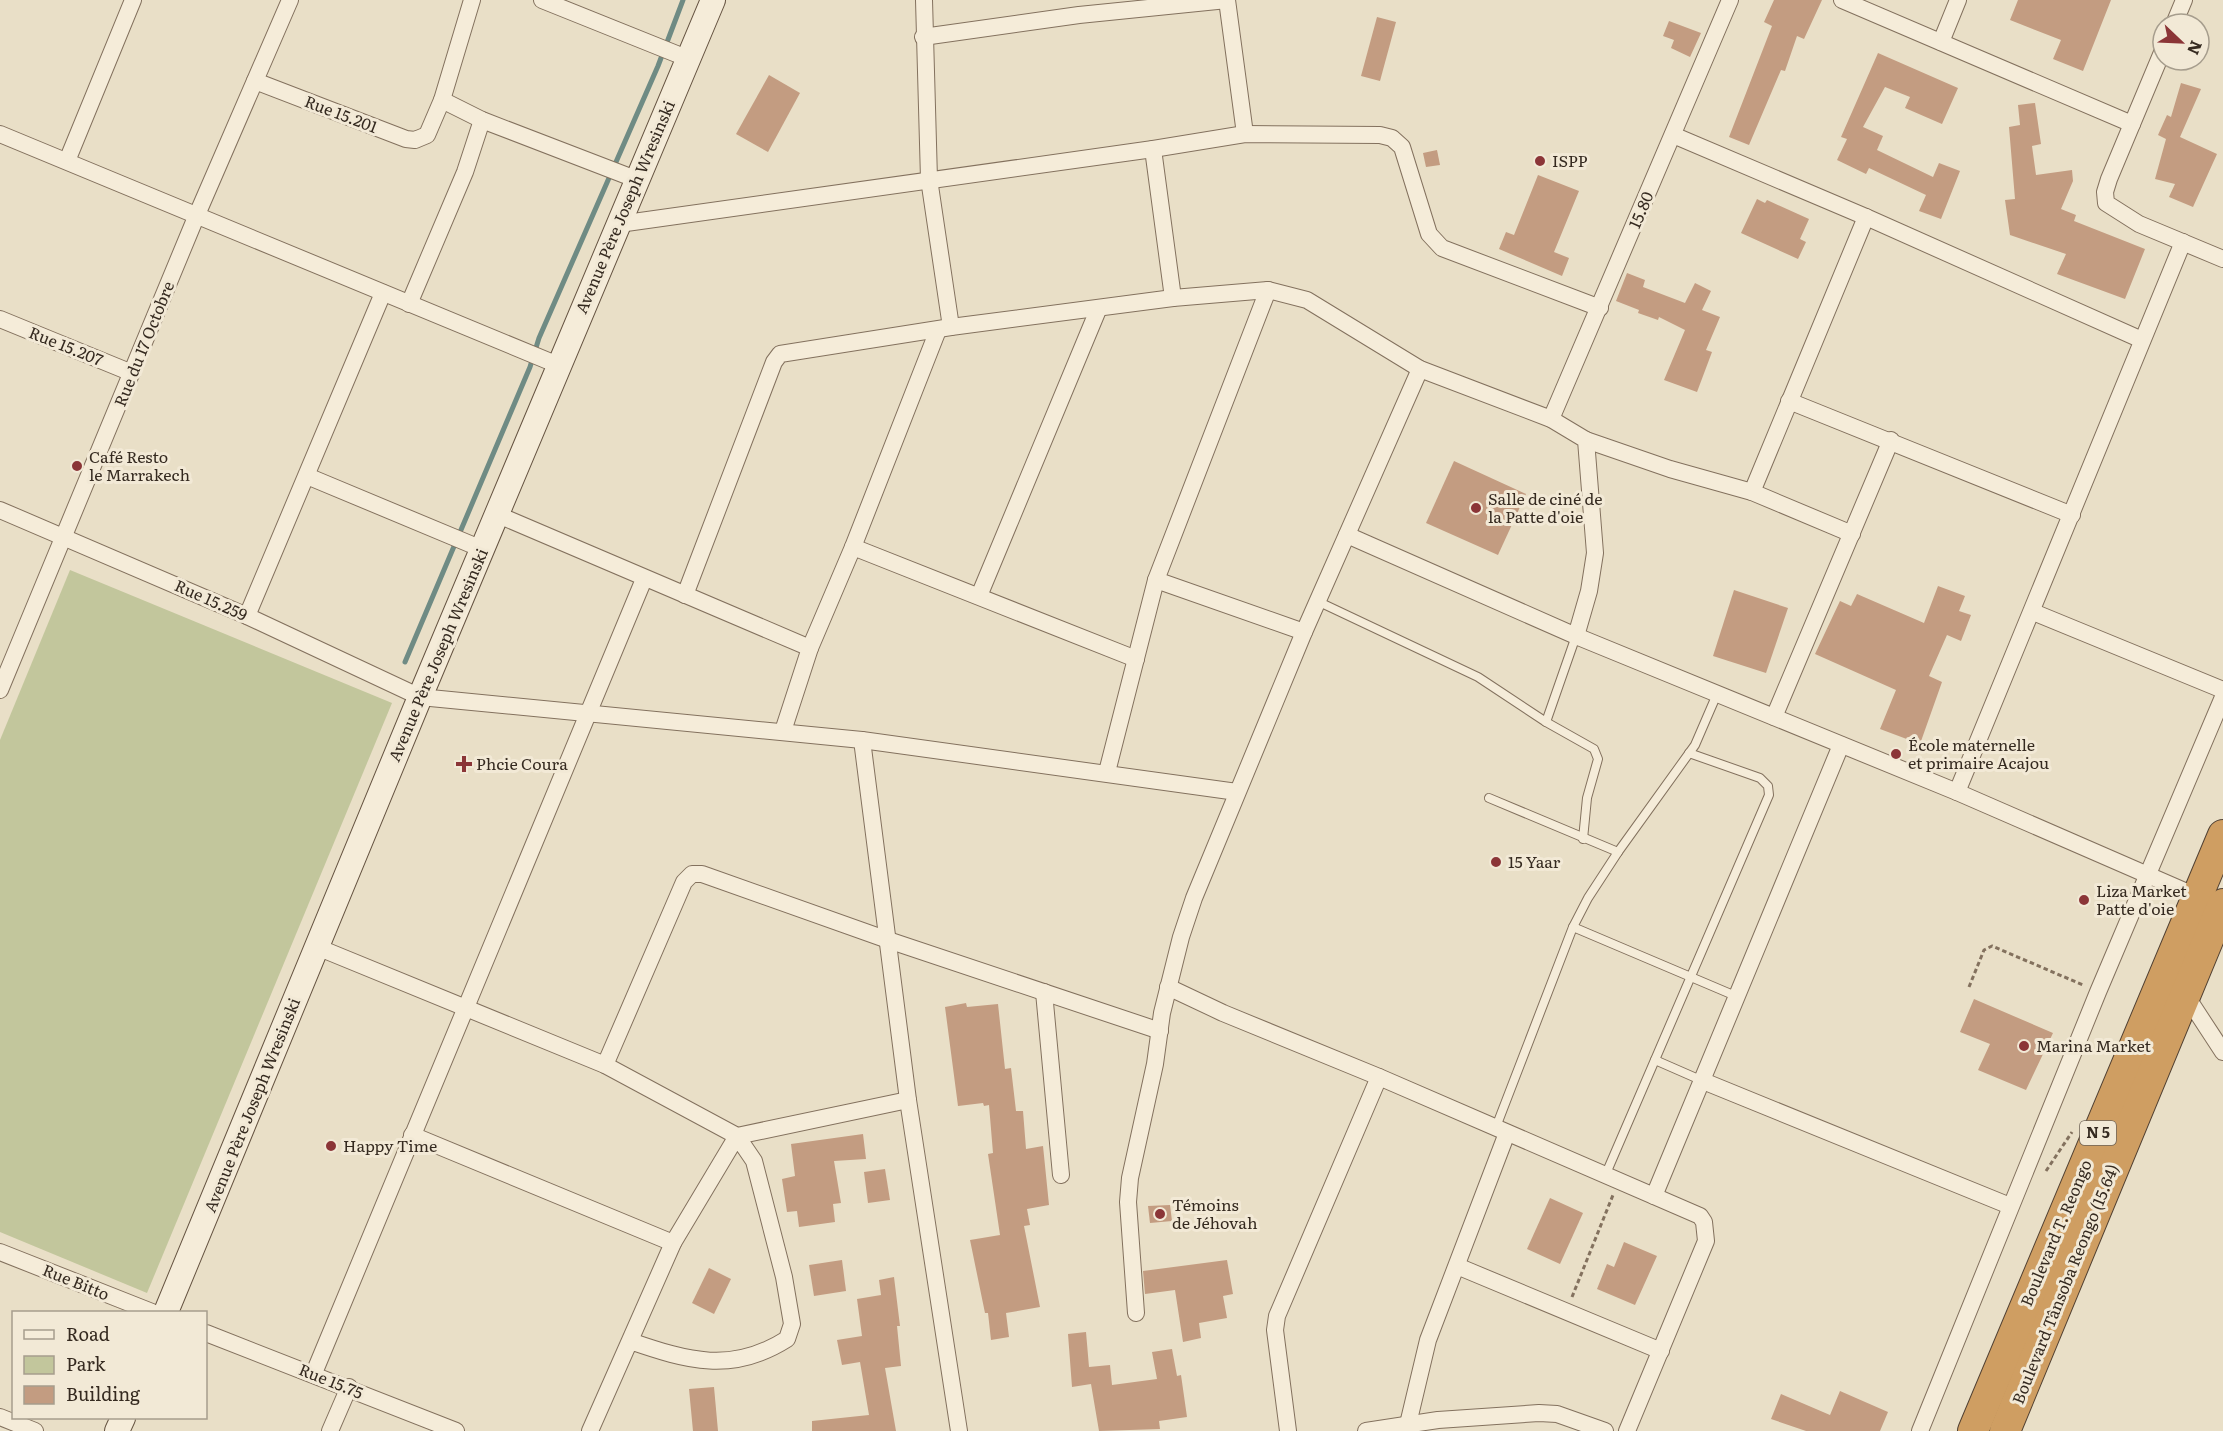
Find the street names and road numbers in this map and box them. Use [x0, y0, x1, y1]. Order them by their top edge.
street label: Rue 15.201 [301, 88, 382, 138]
street label: Avenue Père Joseph Wresinski [568, 96, 680, 317]
street label: 15.80 [1622, 187, 1659, 232]
street label: Rue du 17 Octobre [107, 277, 179, 410]
street label: Rue 15.207 [26, 319, 107, 371]
street label: Avenue Père Joseph Wresinski [381, 544, 493, 765]
street label: Rue 15.259 [171, 572, 252, 626]
street label: Avenue Père Joseph Wresinski [197, 994, 305, 1216]
road number: N 5 [2080, 1121, 2116, 1145]
street label: Boulevard T. Reongo [2013, 1156, 2097, 1310]
street label: Boulevard Tânsoba Reongo (15.64) [2005, 1160, 2123, 1407]
street label: Rue Bitto [39, 1257, 113, 1305]
street label: Rue 15.75 [296, 1356, 367, 1404]

